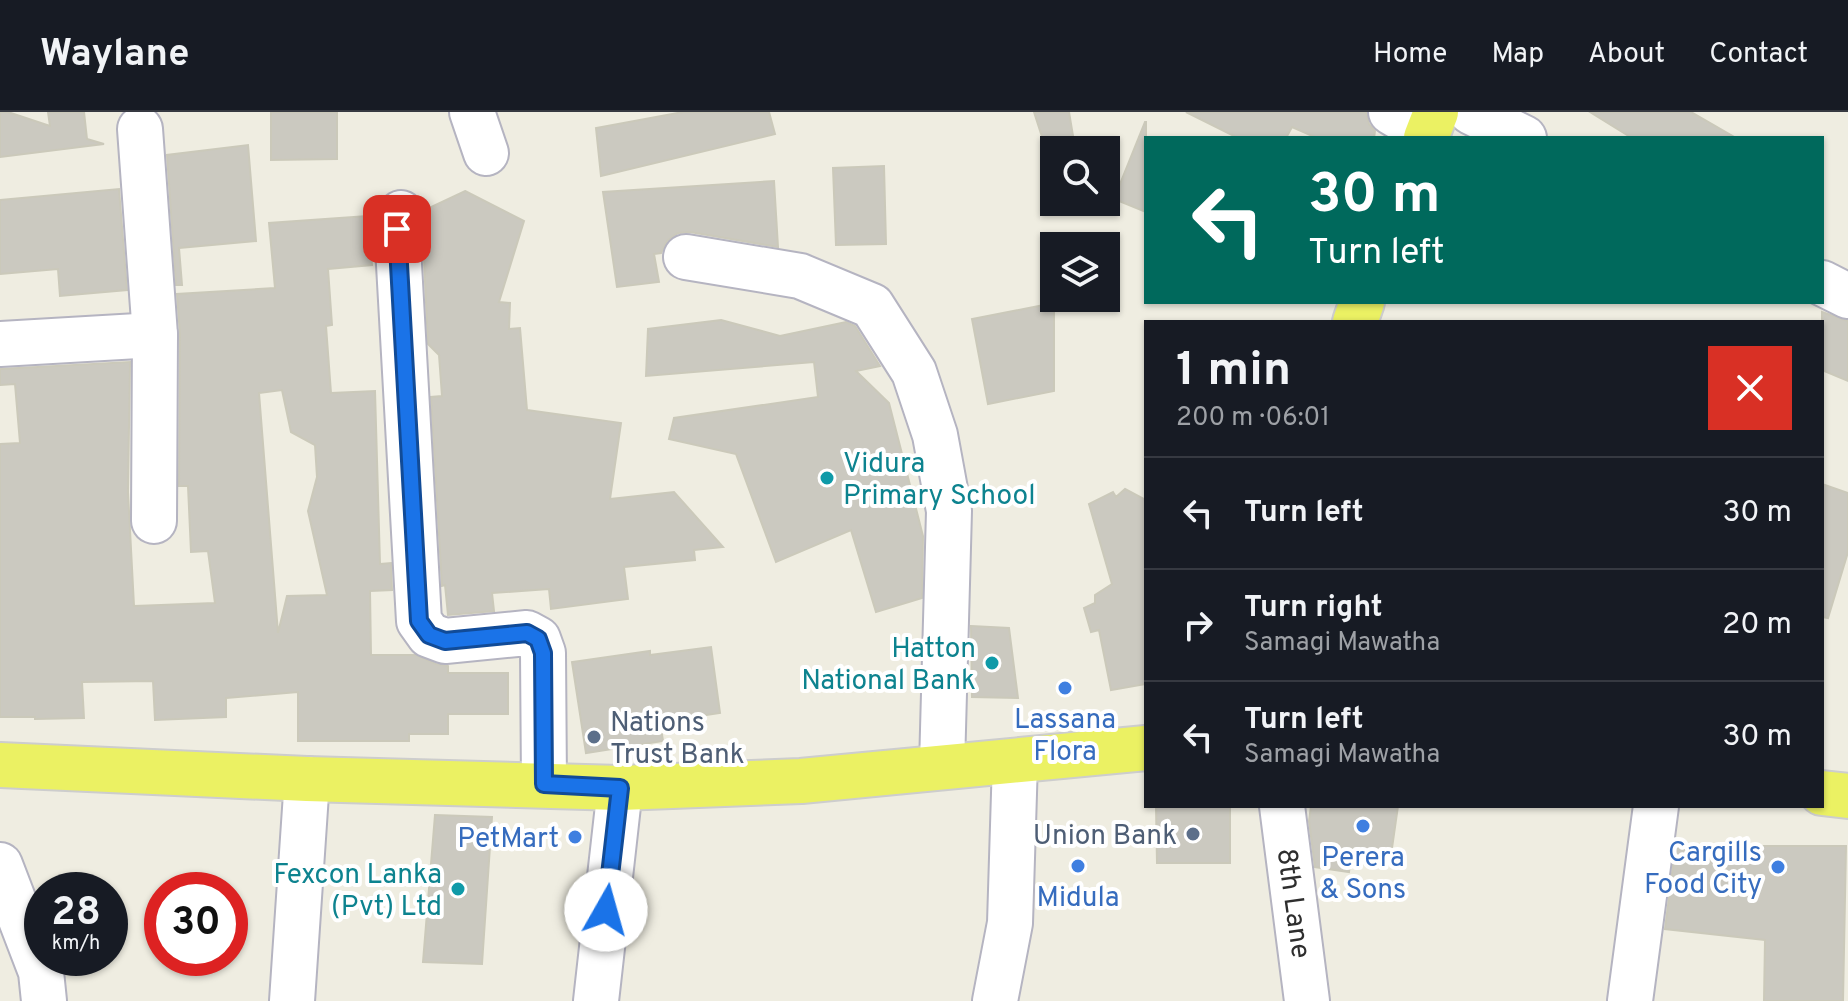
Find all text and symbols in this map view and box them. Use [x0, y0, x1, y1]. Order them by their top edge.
text: Waylane [40, 31, 189, 80]
text: Home [1373, 37, 1447, 73]
text: Map [1491, 37, 1544, 73]
text: About [1588, 37, 1665, 73]
text: Contact [1709, 37, 1808, 73]
map controls [1040, 136, 1120, 312]
button: search [1040, 136, 1120, 216]
text: 30 m [1308, 162, 1441, 232]
icon: left [1176, 168, 1280, 272]
pin [363, 195, 431, 263]
icon: arrive [375, 207, 419, 251]
text: Turn left [1308, 231, 1445, 277]
button: layers [1040, 232, 1120, 312]
text: 1 min [1176, 342, 1291, 402]
button: close [1708, 346, 1792, 430]
text: 200 m · 06:01 [1176, 402, 1330, 435]
place label: Vidura Primary School [843, 447, 1035, 515]
marker: Vidura Primary School [818, 469, 836, 487]
icon: left [1176, 491, 1220, 535]
text: Turn left [1244, 495, 1364, 532]
text: 30 m [1723, 495, 1792, 532]
text: Turn right [1244, 590, 1382, 627]
icon: right [1176, 603, 1220, 647]
text: 20 m [1722, 607, 1792, 644]
text: Samagi Mawatha [1244, 627, 1440, 660]
place label: Hatton National Bank [801, 632, 976, 700]
marker: Hatton National Bank [983, 654, 1001, 672]
marker: Lassana Flora [1056, 679, 1074, 697]
text: Turn left [1244, 702, 1364, 739]
place label: Lassana Flora [1014, 703, 1116, 771]
place label: Nations Trust Bank [610, 706, 745, 774]
icon: left [1176, 715, 1220, 759]
text: 30 m [1723, 719, 1792, 756]
marker: Nations Trust Bank [585, 728, 603, 746]
text: Samagi Mawatha [1244, 739, 1440, 772]
marker: Perera & Sons [1354, 817, 1372, 835]
place label: Union Bank [1033, 819, 1177, 855]
place label: PetMart [457, 822, 559, 858]
marker: Union Bank [1184, 825, 1202, 843]
marker: PetMart [566, 828, 584, 846]
place label: Cargills Food City [1644, 836, 1762, 904]
place label: Perera & Sons [1320, 841, 1406, 909]
street label: 8th Lane [1266, 846, 1318, 961]
marker: Midula [1069, 857, 1087, 875]
place label: Fexcon Lanka (Pvt) Ltd [273, 858, 442, 926]
marker: Cargills Food City [1769, 858, 1787, 876]
position arrow [564, 868, 648, 952]
speed limit sign: 30 [144, 872, 248, 976]
marker: Fexcon Lanka (Pvt) Ltd [449, 880, 467, 898]
place label: Midula [1036, 881, 1120, 917]
text: 28 [51, 889, 101, 939]
text: km/h [52, 931, 100, 957]

